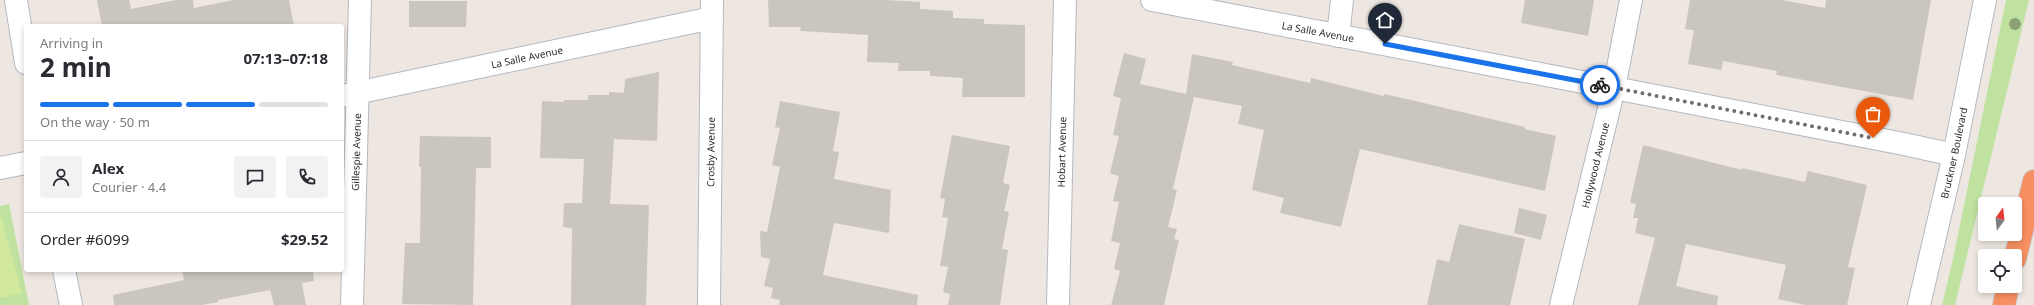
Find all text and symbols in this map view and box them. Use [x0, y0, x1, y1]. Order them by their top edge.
pin [1368, 3, 1402, 44]
icon: home [1374, 9, 1396, 31]
street label: La Salle Avenue [1281, 18, 1356, 45]
text: Arriving in [40, 34, 103, 52]
street label: La Salle Avenue [490, 43, 565, 71]
text: 07:13–07:18 [243, 48, 328, 68]
text: 2 min [40, 49, 112, 85]
courier [1580, 65, 1620, 105]
icon: bike [1589, 74, 1611, 96]
pin [1856, 97, 1890, 138]
icon: bag [1862, 103, 1884, 125]
street label: Bruckner Boulevard [1937, 106, 1970, 200]
text: On the way · 50 m [40, 113, 150, 131]
street label: Gillespie Avenue [348, 113, 364, 191]
street label: Hobart Avenue [1054, 116, 1069, 188]
street label: Crosby Avenue [703, 117, 718, 187]
street label: Hollywood Avenue [1578, 121, 1612, 209]
button: person [40, 156, 82, 198]
button: chat [234, 156, 276, 198]
button: phone [286, 156, 328, 198]
text: Alex [92, 158, 124, 178]
text: Courier · 4.4 [92, 178, 166, 196]
north arrow [1978, 197, 2022, 241]
map controls [1978, 197, 2022, 293]
text: Order #6099 [40, 229, 129, 249]
text: $29.52 [281, 229, 328, 249]
button: locate [1978, 249, 2022, 293]

